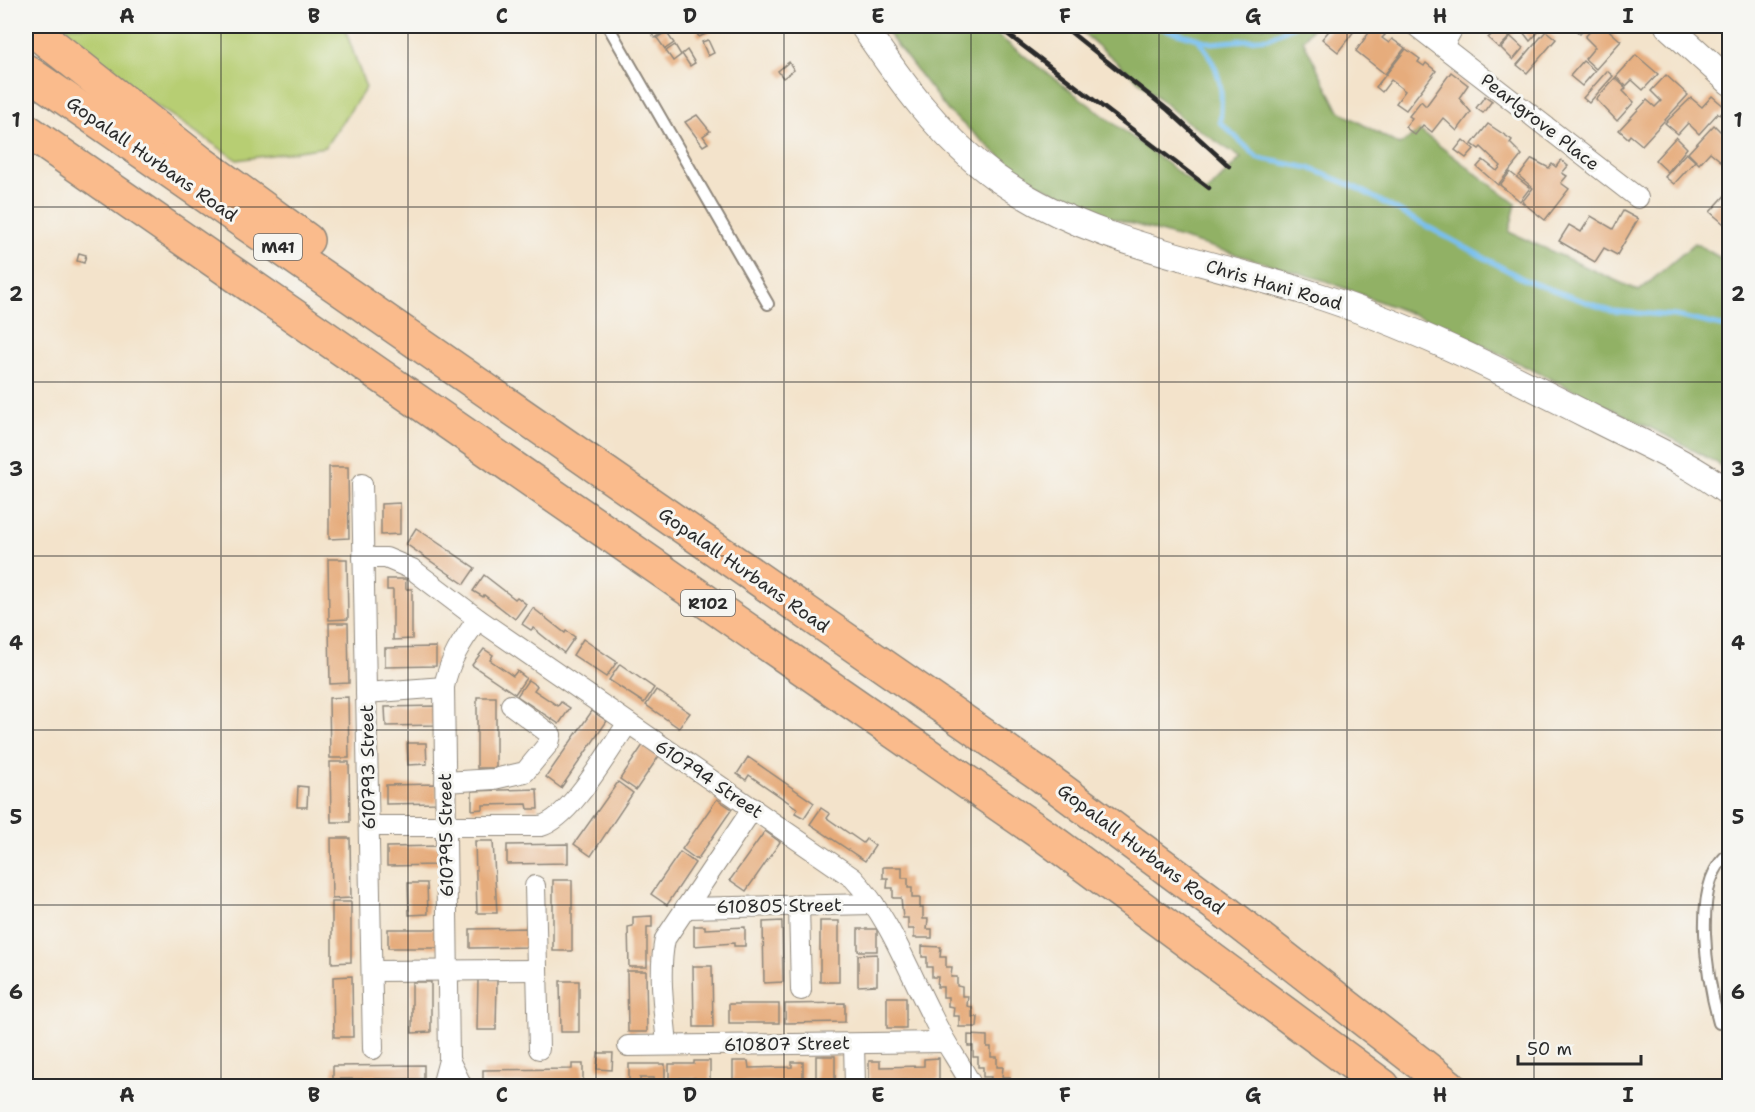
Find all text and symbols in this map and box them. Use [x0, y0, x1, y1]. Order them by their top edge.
text: A [119, 3, 135, 29]
text: B [308, 3, 320, 29]
text: C [496, 3, 508, 29]
text: D [683, 3, 697, 29]
text: E [871, 3, 885, 29]
text: F [1059, 3, 1071, 29]
text: G [1245, 3, 1261, 29]
text: H [1433, 3, 1447, 29]
text: I [1622, 3, 1634, 29]
street label: Pearlgrove Place [1476, 68, 1604, 176]
street label: Gopalall Hurbans Road [62, 91, 242, 227]
text: 1 [11, 107, 21, 133]
text: 1 [1733, 107, 1743, 133]
road number: M41 [254, 234, 302, 260]
street label: Chris Hani Road [1203, 254, 1345, 316]
text: 2 [9, 281, 23, 307]
text: 2 [1731, 281, 1745, 307]
text: 3 [9, 456, 23, 482]
text: 3 [1731, 456, 1745, 482]
street label: Gopalall Hurbans Road [654, 502, 834, 638]
road number: R102 [681, 590, 735, 616]
text: 4 [9, 630, 23, 656]
text: 4 [1731, 630, 1745, 656]
street label: 610793 Street [355, 704, 381, 830]
street label: 610794 Street [650, 734, 768, 824]
street label: 610795 Street [433, 773, 459, 897]
street label: Gopalall Hurbans Road [1053, 778, 1229, 920]
text: 5 [10, 804, 22, 830]
text: 5 [1732, 804, 1744, 830]
street label: 610805 Street [716, 893, 842, 919]
text: 6 [9, 979, 23, 1005]
text: 6 [1731, 979, 1745, 1005]
scale bar [1518, 1028, 1641, 1066]
street label: 610807 Street [724, 1031, 850, 1057]
text: 50 m [1527, 1037, 1572, 1061]
text: A [119, 1082, 135, 1108]
text: B [308, 1082, 320, 1108]
text: C [496, 1082, 508, 1108]
text: D [683, 1082, 697, 1108]
text: E [871, 1082, 885, 1108]
text: F [1059, 1082, 1071, 1108]
text: G [1245, 1082, 1261, 1108]
text: H [1433, 1082, 1447, 1108]
text: I [1622, 1082, 1634, 1108]

